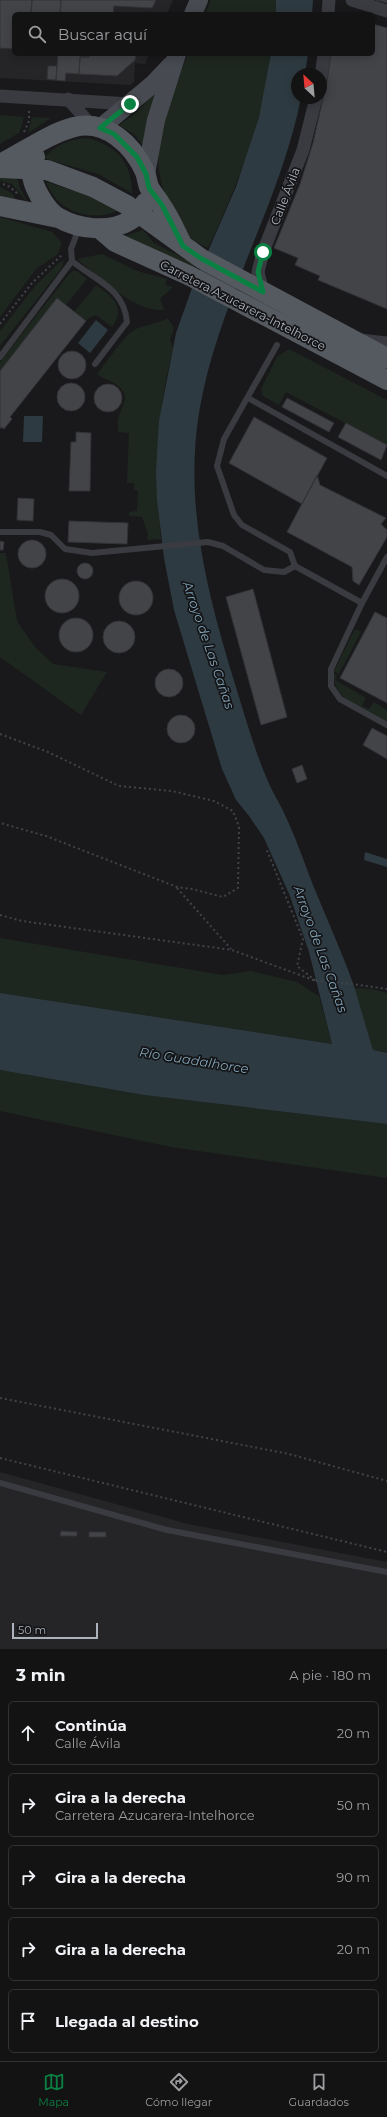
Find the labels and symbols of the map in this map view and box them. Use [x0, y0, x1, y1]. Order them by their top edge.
north arrow [291, 68, 327, 104]
route end [121, 95, 139, 113]
street label: Calle Ávila [267, 165, 303, 227]
route start [254, 243, 272, 261]
street label: Carretera Azucarera-Intelhorce [158, 257, 328, 353]
water label: Arroyo de Las Cañas [179, 578, 239, 712]
water label: Arroyo de Las Cañas [290, 882, 352, 1015]
water label: Río Guadalhorce [138, 1043, 250, 1077]
scale bar [12, 1621, 98, 1640]

